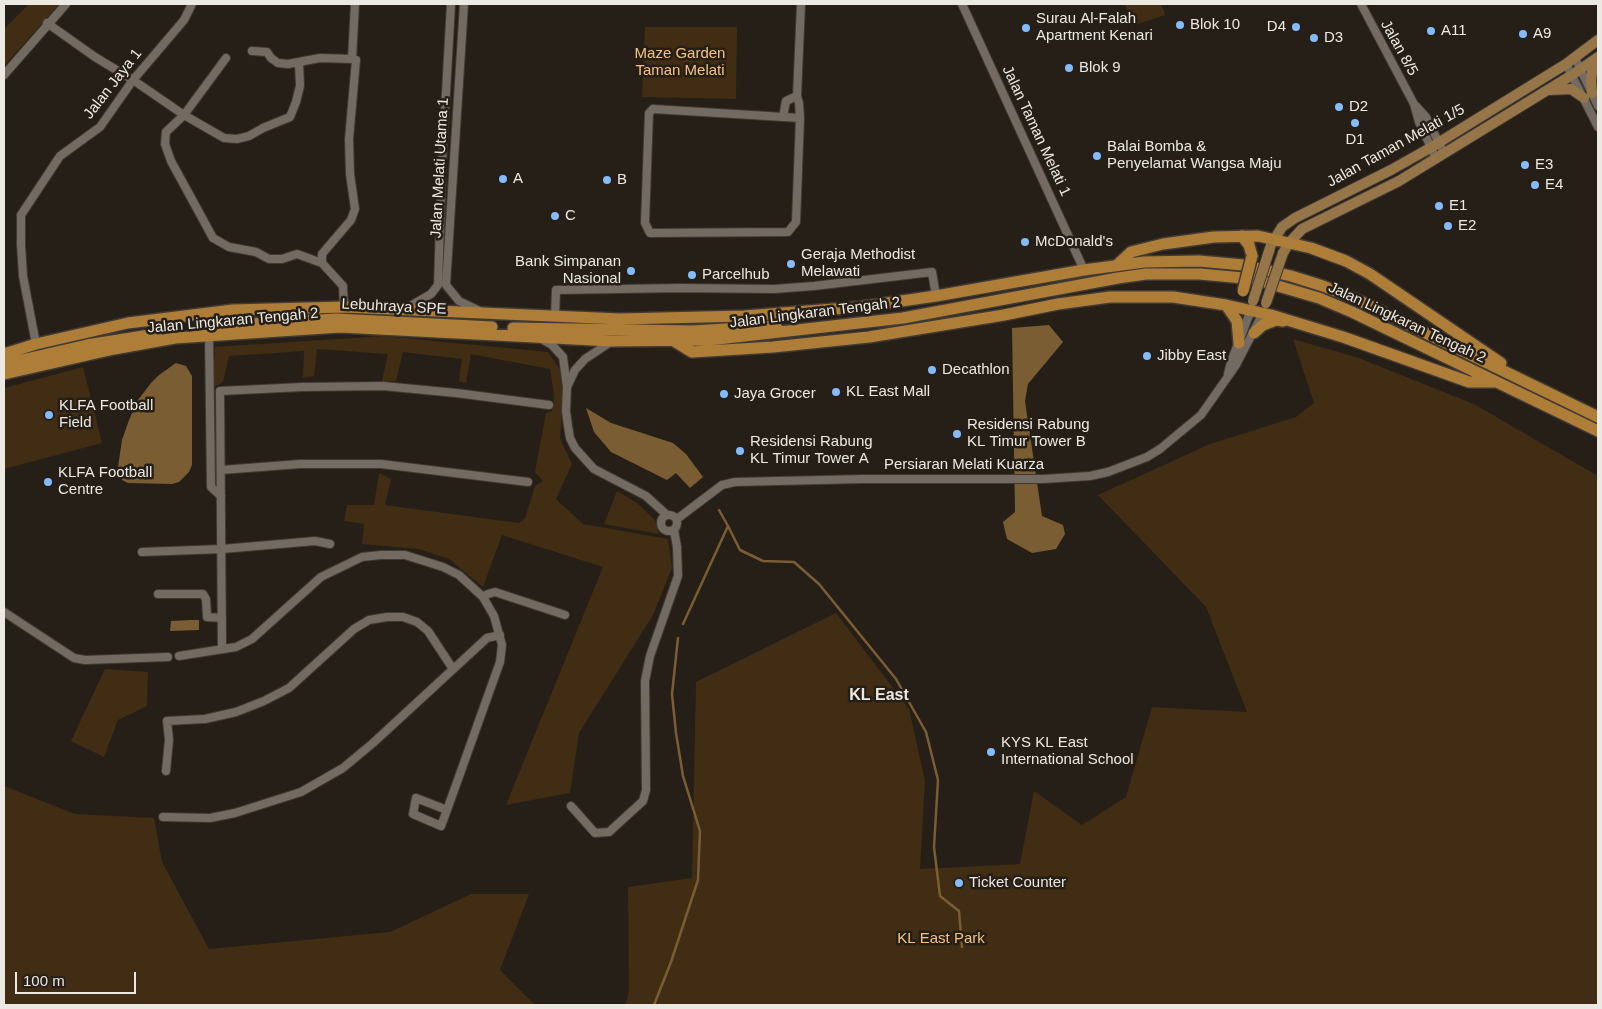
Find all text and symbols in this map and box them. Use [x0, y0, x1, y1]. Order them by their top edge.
place label: Surau Al-Falah Apartment Kenari [1036, 10, 1153, 45]
place label: Blok 10 [1190, 16, 1240, 34]
street label: Jalan 8/5 [1376, 17, 1422, 79]
place label: D4 [1267, 18, 1286, 36]
marker: Blok 10 [1174, 19, 1186, 31]
marker: D4 [1290, 21, 1302, 33]
marker: Surau Al-Falah Apartment Kenari [1020, 22, 1032, 34]
place label: A11 [1441, 22, 1467, 40]
marker: A11 [1425, 25, 1437, 37]
place label: A9 [1533, 25, 1551, 43]
marker: A9 [1517, 28, 1529, 40]
place label: D3 [1324, 29, 1343, 47]
marker: D3 [1308, 32, 1320, 44]
street label: Jalan Jaya 1 [80, 45, 146, 123]
park label: Maze Garden Taman Melati [635, 45, 725, 80]
place label: Blok 9 [1079, 59, 1121, 77]
marker: Blok 9 [1063, 62, 1075, 74]
street label: Jalan Taman Melati 1 [998, 63, 1074, 199]
street label: Jalan Melati Utama 1 [427, 97, 453, 239]
place label: D2 [1349, 98, 1368, 116]
street label: Jalan Taman Melati 1/5 [1324, 101, 1468, 191]
marker: D2 [1333, 101, 1345, 113]
marker: D1 [1349, 117, 1361, 129]
place label: D1 [1345, 131, 1365, 149]
place label: Balai Bomba & Penyelamat Wangsa Maju [1107, 138, 1282, 173]
marker: Balai Bomba & Penyelamat Wangsa Maju [1091, 150, 1103, 162]
place label: E3 [1535, 156, 1553, 174]
marker: E3 [1519, 159, 1531, 171]
place label: A [513, 170, 523, 188]
place label: B [617, 171, 627, 189]
marker: A [497, 173, 509, 185]
marker: B [601, 174, 613, 186]
place label: E4 [1545, 176, 1563, 194]
marker: E4 [1529, 179, 1541, 191]
place label: E1 [1449, 197, 1467, 215]
marker: E1 [1433, 200, 1445, 212]
place label: C [565, 207, 576, 225]
marker: C [549, 210, 561, 222]
place label: E2 [1458, 217, 1476, 235]
marker: E2 [1442, 220, 1454, 232]
place label: McDonald's [1035, 233, 1113, 251]
marker: McDonald's [1019, 236, 1031, 248]
place label: Geraja Methodist Melawati [801, 246, 915, 281]
place label: Bank Simpanan Nasional [515, 253, 621, 288]
marker: Geraja Methodist Melawati [785, 258, 797, 270]
marker: Bank Simpanan Nasional [625, 265, 637, 277]
place label: Parcelhub [702, 266, 770, 284]
marker: Parcelhub [686, 269, 698, 281]
street label: Jalan Lingkaran Tengah 2 [1325, 279, 1489, 367]
street label: Jalan Lingkaran Tengah 2 [729, 294, 901, 332]
street label: Lebuhraya SPE [341, 295, 447, 319]
street label: Jalan Lingkaran Tengah 2 [147, 305, 319, 337]
place label: Jibby East [1157, 347, 1226, 365]
marker: Jibby East [1141, 350, 1153, 362]
place label: Decathlon [942, 361, 1010, 379]
marker: Decathlon [926, 364, 938, 376]
place label: KL East Mall [846, 383, 930, 401]
place label: Jaya Grocer [734, 385, 816, 403]
marker: KL East Mall [830, 386, 842, 398]
marker: Jaya Grocer [718, 388, 730, 400]
place label: KLFA Football Field [59, 397, 153, 432]
marker: KLFA Football Field [43, 409, 55, 421]
place label: Residensi Rabung KL Timur Tower B [967, 416, 1090, 451]
marker: Residensi Rabung KL Timur Tower B [951, 428, 963, 440]
place label: Residensi Rabung KL Timur Tower A [750, 433, 873, 468]
marker: Residensi Rabung KL Timur Tower A [734, 445, 746, 457]
street label: Persiaran Melati Kuarza [884, 456, 1044, 474]
place label: KLFA Football Centre [58, 464, 152, 499]
marker: KLFA Football Centre [42, 476, 54, 488]
district label: KL East [849, 686, 909, 706]
place label: KYS KL East International School [1001, 734, 1134, 769]
marker: KYS KL East International School [985, 746, 997, 758]
place label: Ticket Counter [969, 874, 1066, 892]
marker: Ticket Counter [953, 877, 965, 889]
park label: KL East Park [897, 930, 985, 948]
scale bar [18, 962, 139, 994]
text: 100 m [23, 972, 65, 989]

